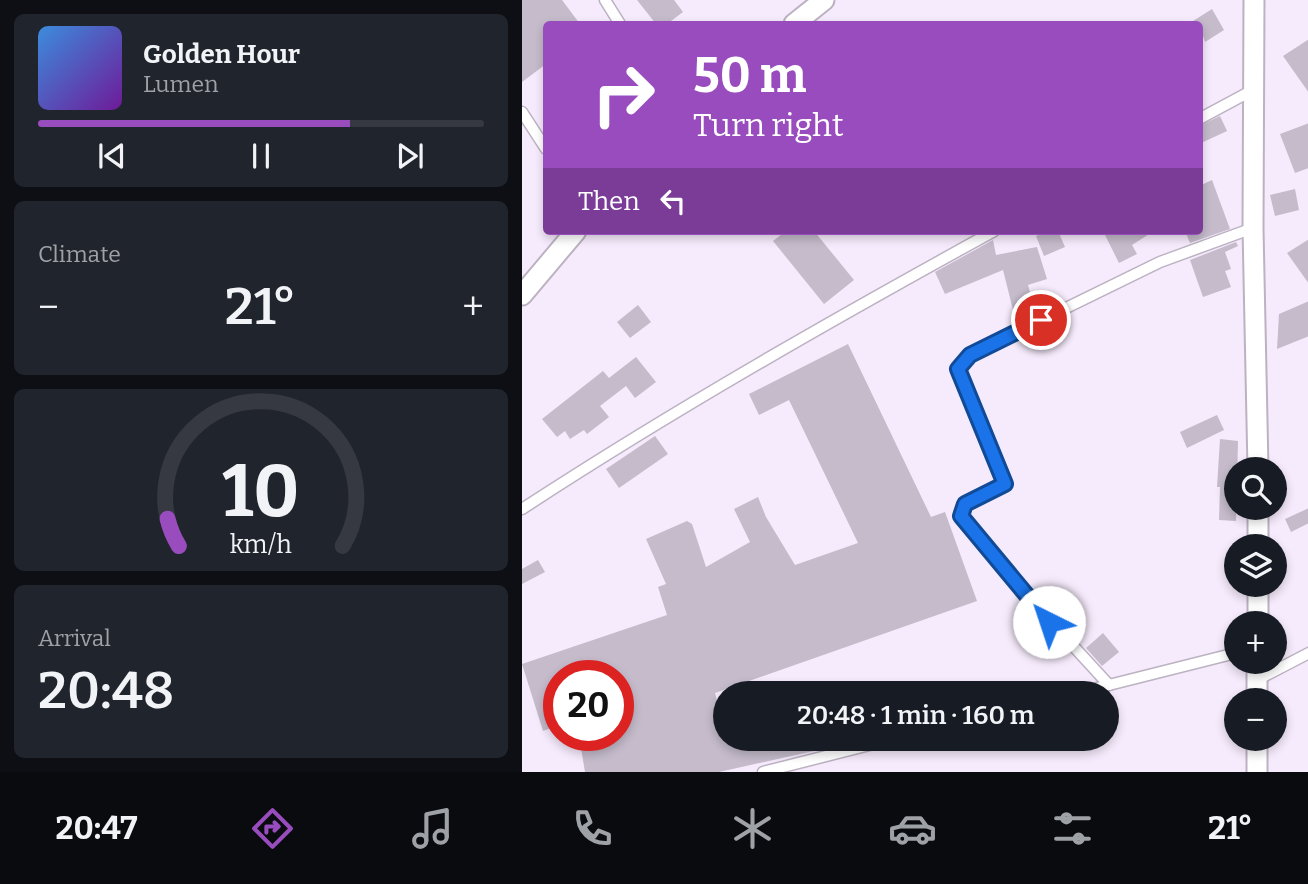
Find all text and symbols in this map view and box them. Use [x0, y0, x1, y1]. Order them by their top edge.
text: Golden Hour [143, 39, 300, 70]
text: 50 m [693, 46, 806, 105]
icon: right [578, 49, 669, 140]
text: Lumen [143, 70, 219, 98]
text: Turn right [693, 106, 844, 144]
icon: previous [93, 137, 131, 175]
icon: pause [242, 137, 280, 175]
icon: next [391, 137, 429, 175]
icon: left [654, 182, 692, 220]
text: Then [578, 186, 640, 217]
text: Climate [38, 240, 121, 268]
text: 21° [225, 275, 296, 338]
text: − [38, 284, 59, 330]
text: + [462, 284, 484, 330]
pin [1011, 290, 1071, 350]
icon: arrive [1022, 301, 1060, 339]
text: 10 [222, 448, 300, 535]
map controls [1224, 457, 1287, 751]
button: search [1224, 457, 1287, 520]
text: km/h [230, 529, 292, 559]
button: layers [1224, 534, 1287, 597]
position arrow [1012, 585, 1086, 659]
button: + [1224, 611, 1287, 674]
text: Arrival [38, 624, 111, 652]
text: 20:48 [38, 659, 174, 722]
speed limit sign: 20 [543, 660, 634, 751]
button: − [1224, 688, 1287, 751]
text: 20:48 · 1 min · 160 m [797, 700, 1035, 731]
icon: directions [248, 804, 297, 853]
icon: music [408, 804, 457, 853]
icon: phone [568, 804, 617, 853]
icon: climate [728, 804, 777, 853]
icon: car [888, 804, 937, 853]
icon: filters [1048, 804, 1097, 853]
text: 20:47 [55, 809, 138, 847]
text: 21° [1208, 809, 1253, 847]

